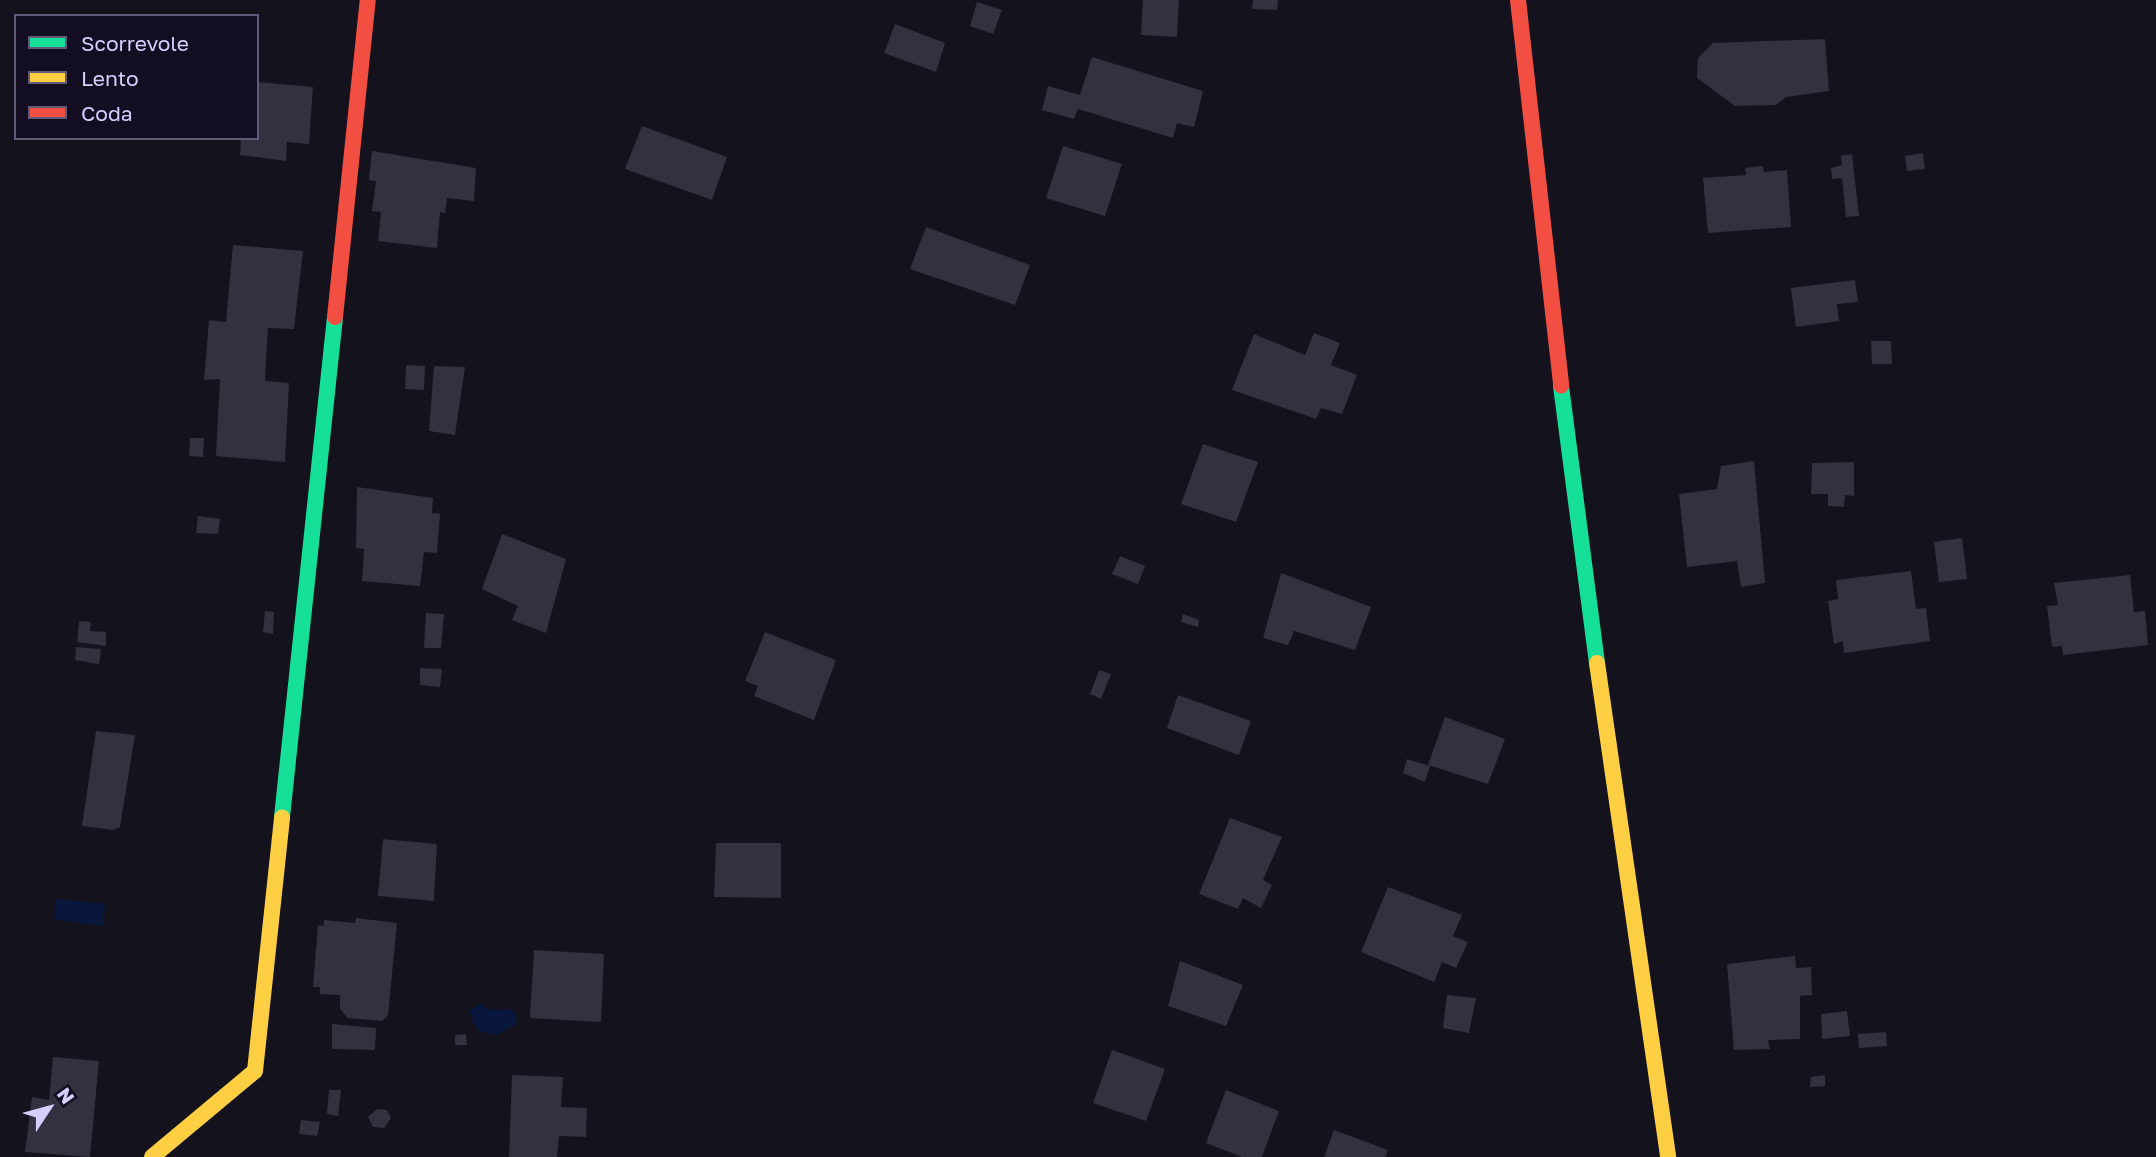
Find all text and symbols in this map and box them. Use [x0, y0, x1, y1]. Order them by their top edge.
legend [14, 14, 259, 140]
text: Scorrevole [81, 30, 189, 56]
text: Lento [81, 65, 139, 91]
text: Coda [81, 100, 133, 126]
north arrow [14, 1073, 84, 1143]
text: N [53, 1083, 80, 1108]

